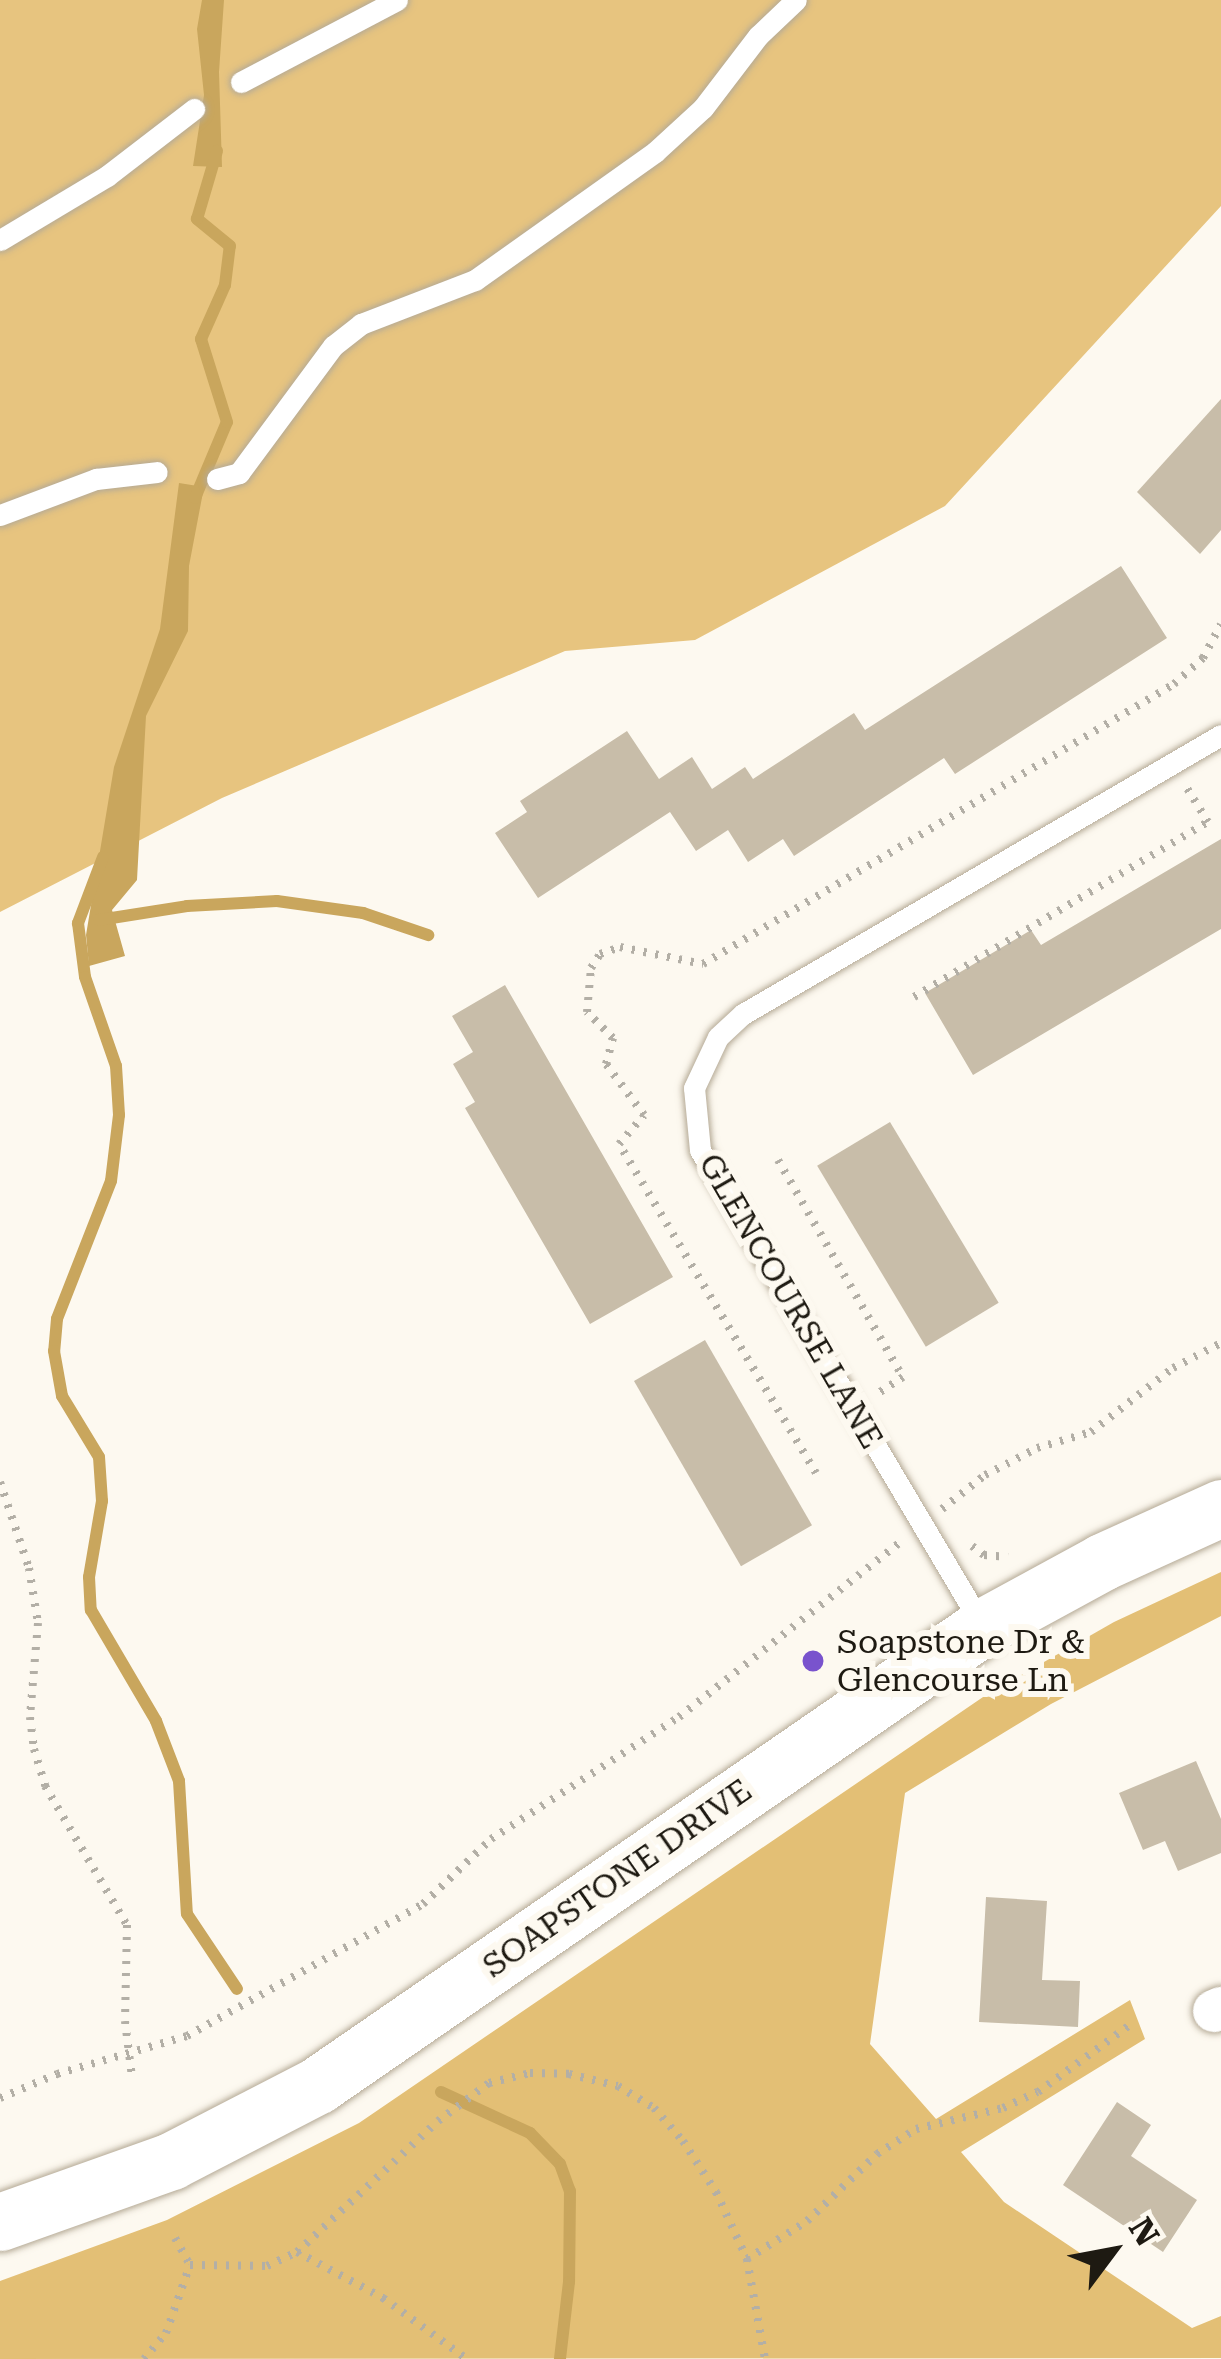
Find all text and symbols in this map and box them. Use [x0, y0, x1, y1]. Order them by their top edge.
street label: GLENCOURSE LANE [690, 1146, 892, 1456]
place label: Soapstone Dr & Glencourse Ln [837, 1622, 1085, 1700]
marker: Soapstone Dr & Glencourse Ln [800, 1648, 826, 1674]
street label: SOAPSTONE DRIVE [475, 1770, 759, 1986]
north arrow [1053, 2191, 1173, 2311]
text: N [1121, 2211, 1167, 2253]

